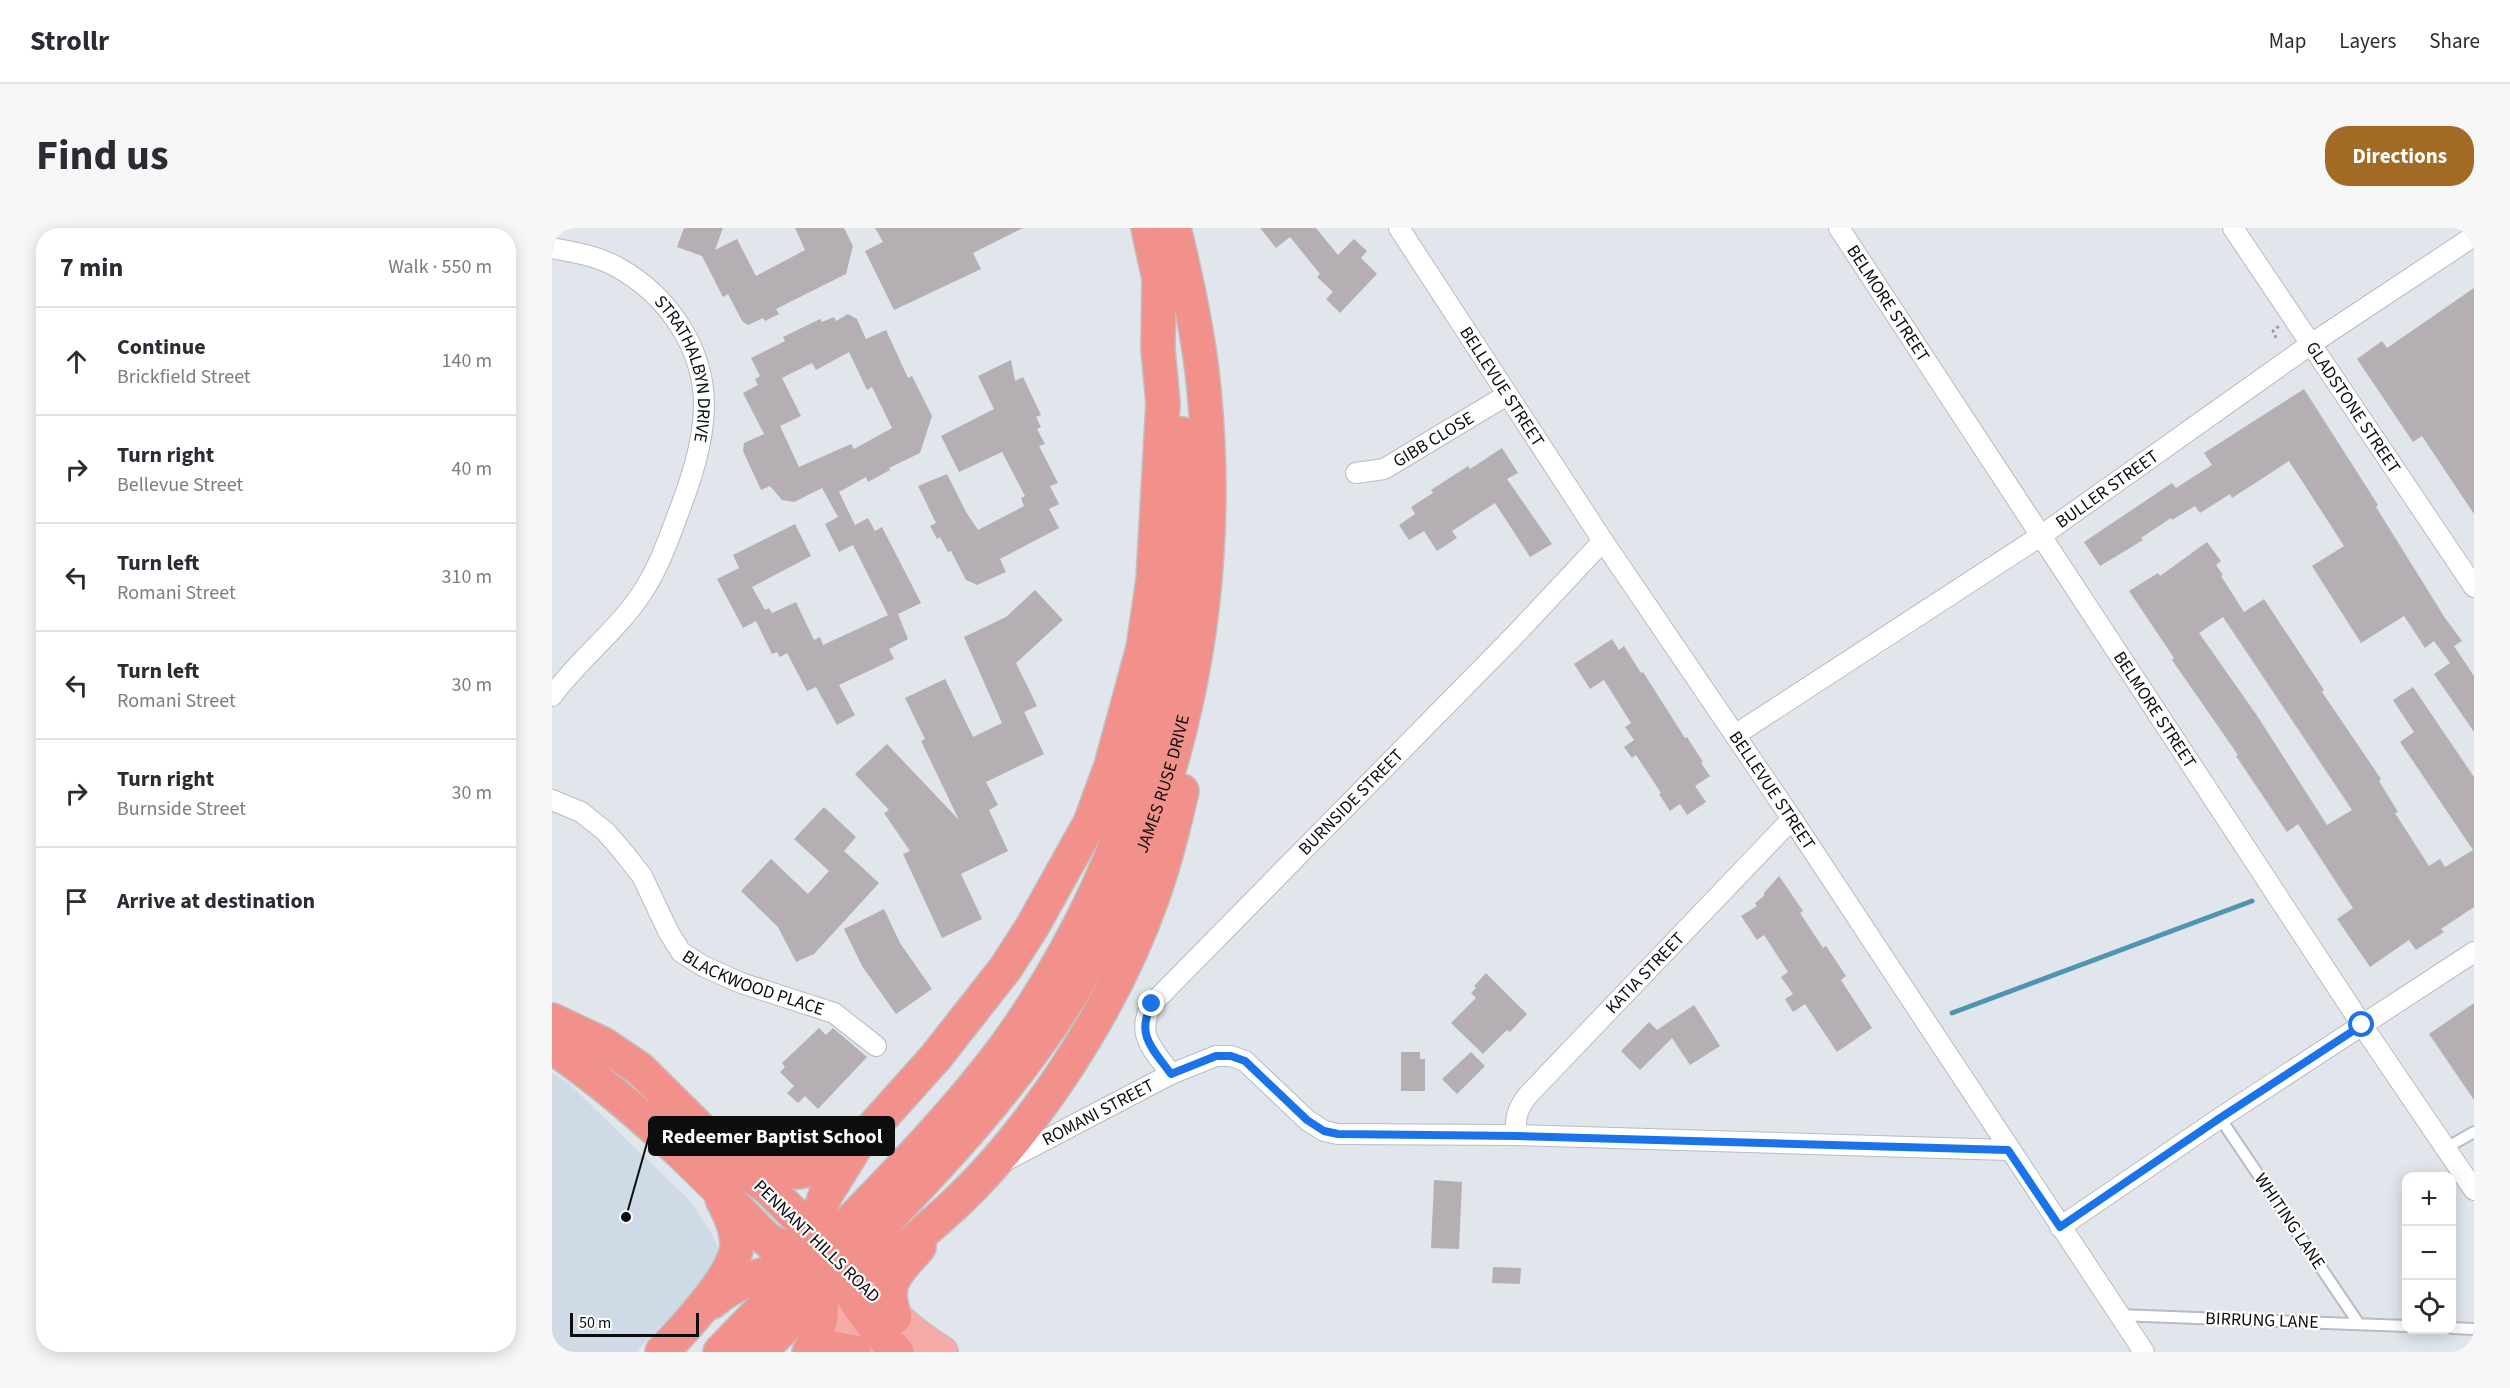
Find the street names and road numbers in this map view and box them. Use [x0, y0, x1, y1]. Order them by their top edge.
street label: BELMORE STREET [1840, 240, 1936, 367]
street label: STRATHALBYN DRIVE [648, 290, 716, 444]
street label: BELLEVUE STREET [1453, 322, 1550, 452]
street label: GLADSTONE STREET [2300, 337, 2406, 479]
street label: GIBB CLOSE [1389, 406, 1479, 474]
street label: BULLER STREET [2051, 444, 2164, 535]
street label: BELMORE STREET [2107, 647, 2202, 773]
street label: JAMES RUSE DRIVE [1130, 712, 1196, 857]
street label: BELLEVUE STREET [1723, 726, 1821, 855]
street label: BURNSIDE STREET [1293, 743, 1409, 861]
street label: KATIA STREET [1600, 926, 1691, 1020]
street label: BLACKWOOD PLACE [677, 944, 827, 1022]
street label: ROMANI STREET [1038, 1073, 1159, 1152]
street label: WHITING LANE [2248, 1168, 2331, 1274]
street label: PENNANT HILLS ROAD [748, 1174, 885, 1308]
street label: BIRRUNG LANE [2205, 1306, 2319, 1335]

